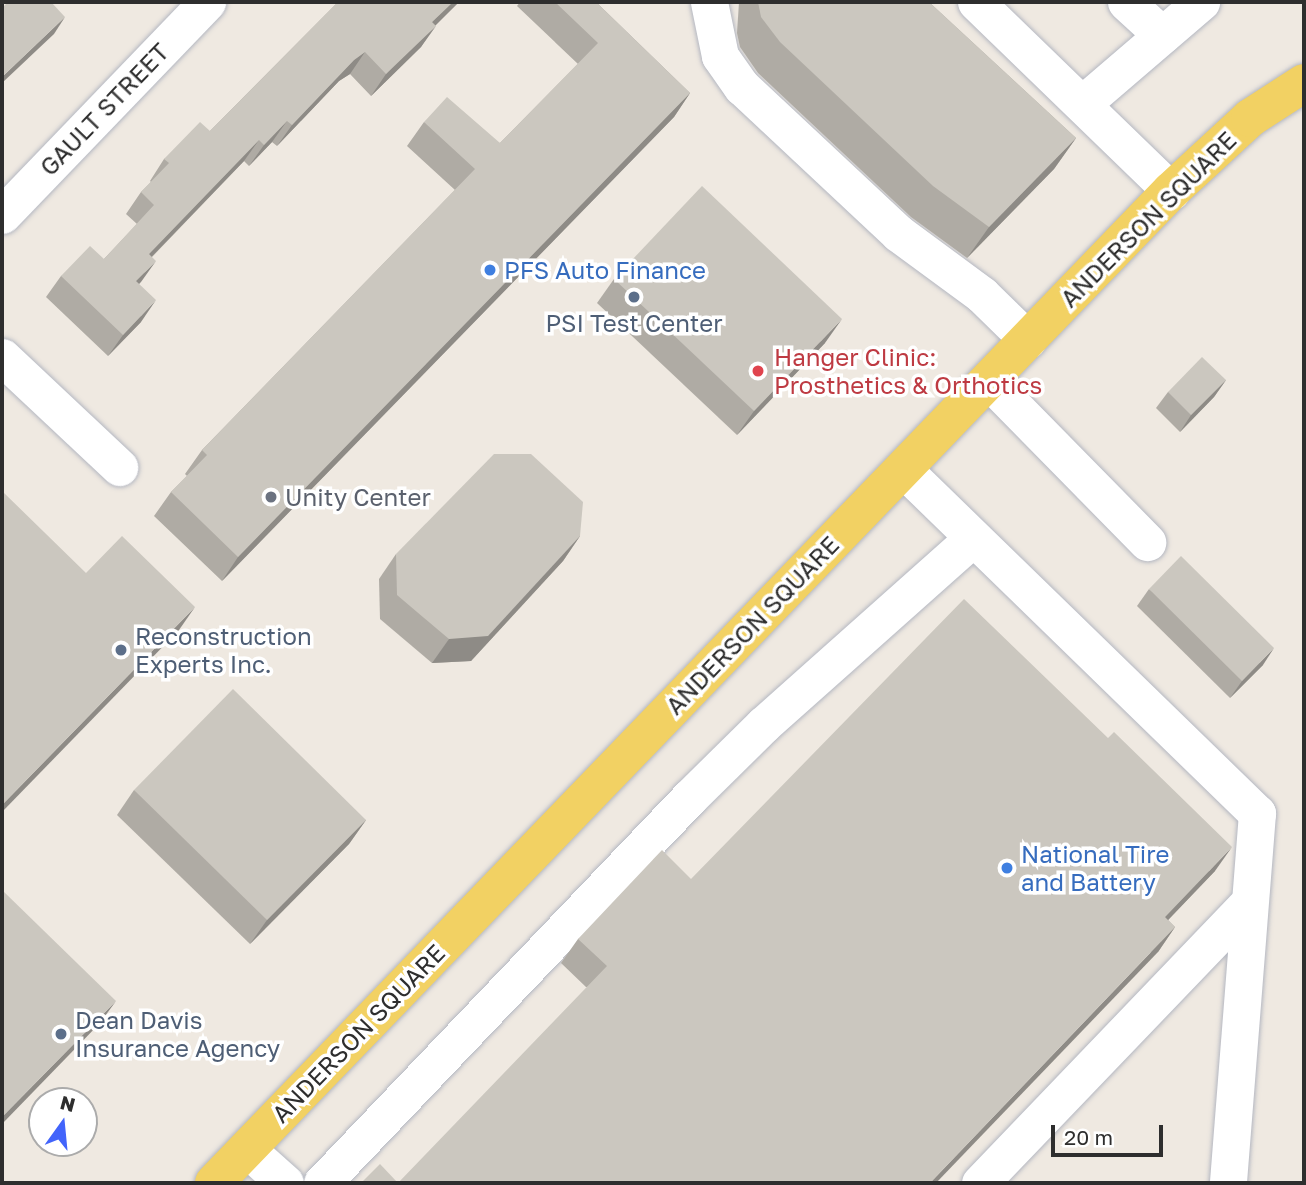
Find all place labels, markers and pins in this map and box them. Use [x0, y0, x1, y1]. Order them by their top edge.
place label: PFS Auto Finance [504, 256, 706, 284]
marker: PFS Auto Finance [482, 262, 498, 278]
marker: PSI Test Center [626, 289, 642, 305]
place label: PSI Test Center [545, 309, 723, 337]
place label: Hanger Clinic: Prosthetics & Orthotics [774, 343, 1042, 399]
marker: Hanger Clinic: Prosthetics & Orthotics [748, 361, 768, 381]
place label: Unity Center [285, 483, 431, 511]
marker: Unity Center [263, 489, 279, 505]
place label: Reconstruction Experts Inc. [135, 622, 312, 678]
marker: Reconstruction Experts Inc. [113, 642, 129, 658]
place label: National Tire and Battery [1021, 840, 1169, 896]
marker: National Tire and Battery [999, 860, 1015, 876]
place label: Dean Davis Insurance Agency [75, 1006, 280, 1062]
marker: Dean Davis Insurance Agency [53, 1026, 69, 1042]

